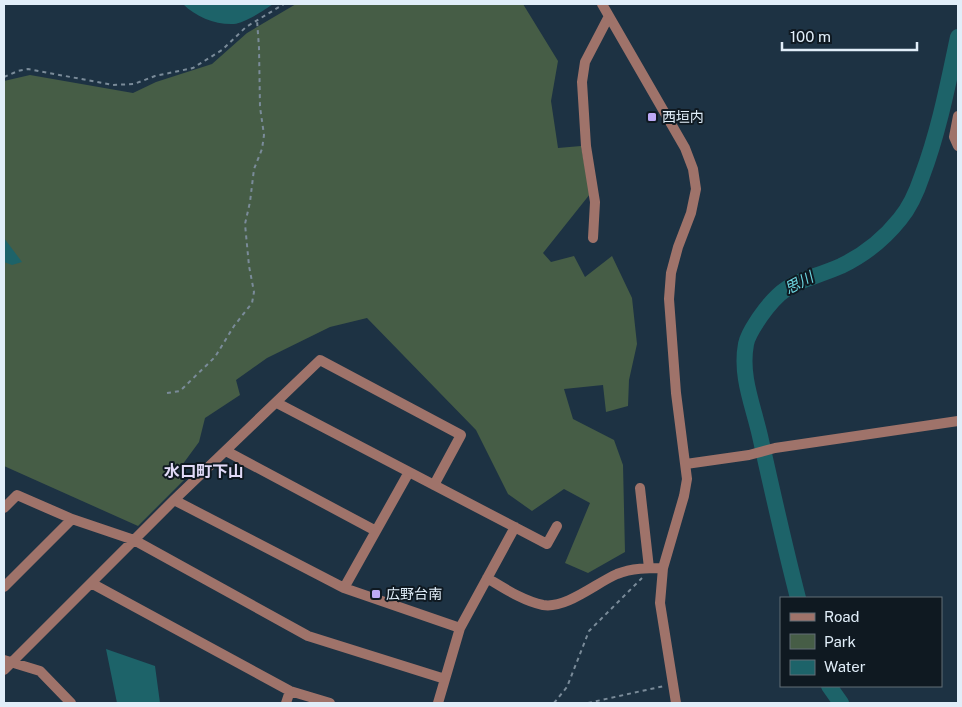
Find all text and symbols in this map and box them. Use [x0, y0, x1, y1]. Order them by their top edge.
scale bar [782, 20, 917, 52]
text: 100 m [790, 28, 831, 45]
place label: 西垣内 [662, 109, 704, 125]
marker: 西垣内 [646, 111, 658, 123]
water label: 思川 [782, 267, 818, 297]
district label: 水口町下山 [164, 462, 244, 481]
place label: 広野台南 [386, 586, 442, 602]
marker: 広野台南 [370, 588, 382, 600]
legend [780, 597, 942, 687]
text: Road [824, 608, 860, 625]
text: Park [824, 633, 856, 650]
text: Water [824, 658, 866, 675]

